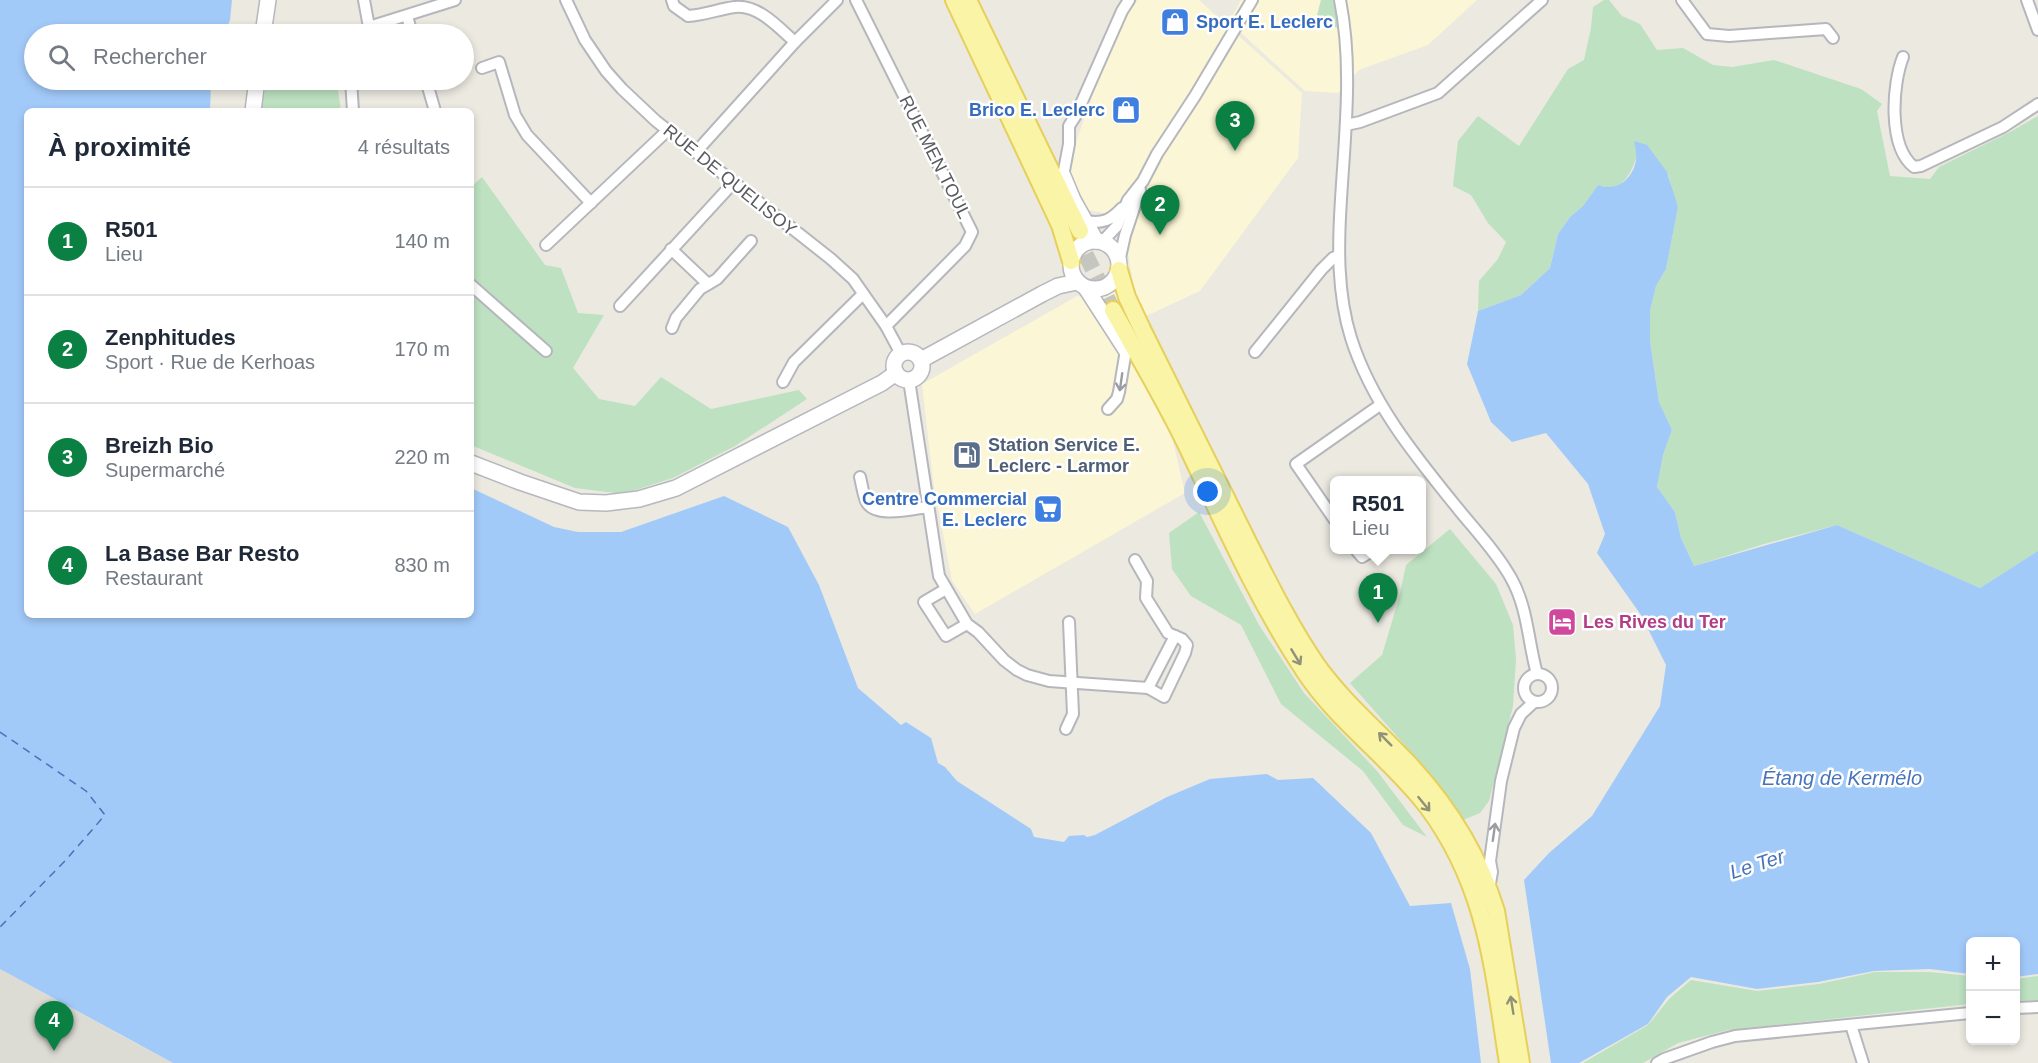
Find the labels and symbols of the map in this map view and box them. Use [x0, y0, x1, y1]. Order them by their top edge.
shop icon: Sport E. Leclerc [1159, 6, 1191, 38]
place label: Sport E. Leclerc [1196, 12, 1333, 32]
street label: RUE MEN TOUL [895, 92, 975, 222]
shop icon: Brico E. Leclerc [1110, 94, 1142, 126]
place label: Brico E. Leclerc [969, 100, 1105, 120]
pin: 3 [1216, 102, 1254, 151]
street label: RUE DE QUELISOY [660, 120, 800, 240]
pin: 2 [1140, 186, 1180, 235]
one-way arrow [1115, 371, 1126, 391]
place label: Station Service E. Leclerc - Larmor [988, 435, 1140, 476]
fuel station icon: Station Service E. Leclerc - Larmor [951, 439, 983, 471]
your location [1193, 477, 1222, 506]
place label: Centre Commercial E. Leclerc [862, 489, 1027, 530]
supermarket icon: Centre Commercial E. Leclerc [1032, 493, 1064, 525]
pin: 1 [1358, 574, 1398, 623]
hotel icon: Les Rives du Ter [1546, 606, 1578, 638]
place label: Les Rives du Ter [1583, 612, 1726, 632]
one-way arrow [1291, 648, 1303, 665]
one-way arrow [1377, 732, 1392, 747]
water label: Étang de Kermélo [1762, 767, 1922, 789]
one-way arrow [1417, 796, 1431, 811]
one-way arrow [1489, 822, 1500, 842]
water label: Le Ter [1727, 844, 1788, 883]
one-way arrow [1507, 996, 1518, 1016]
pin: 4 [34, 1002, 74, 1051]

